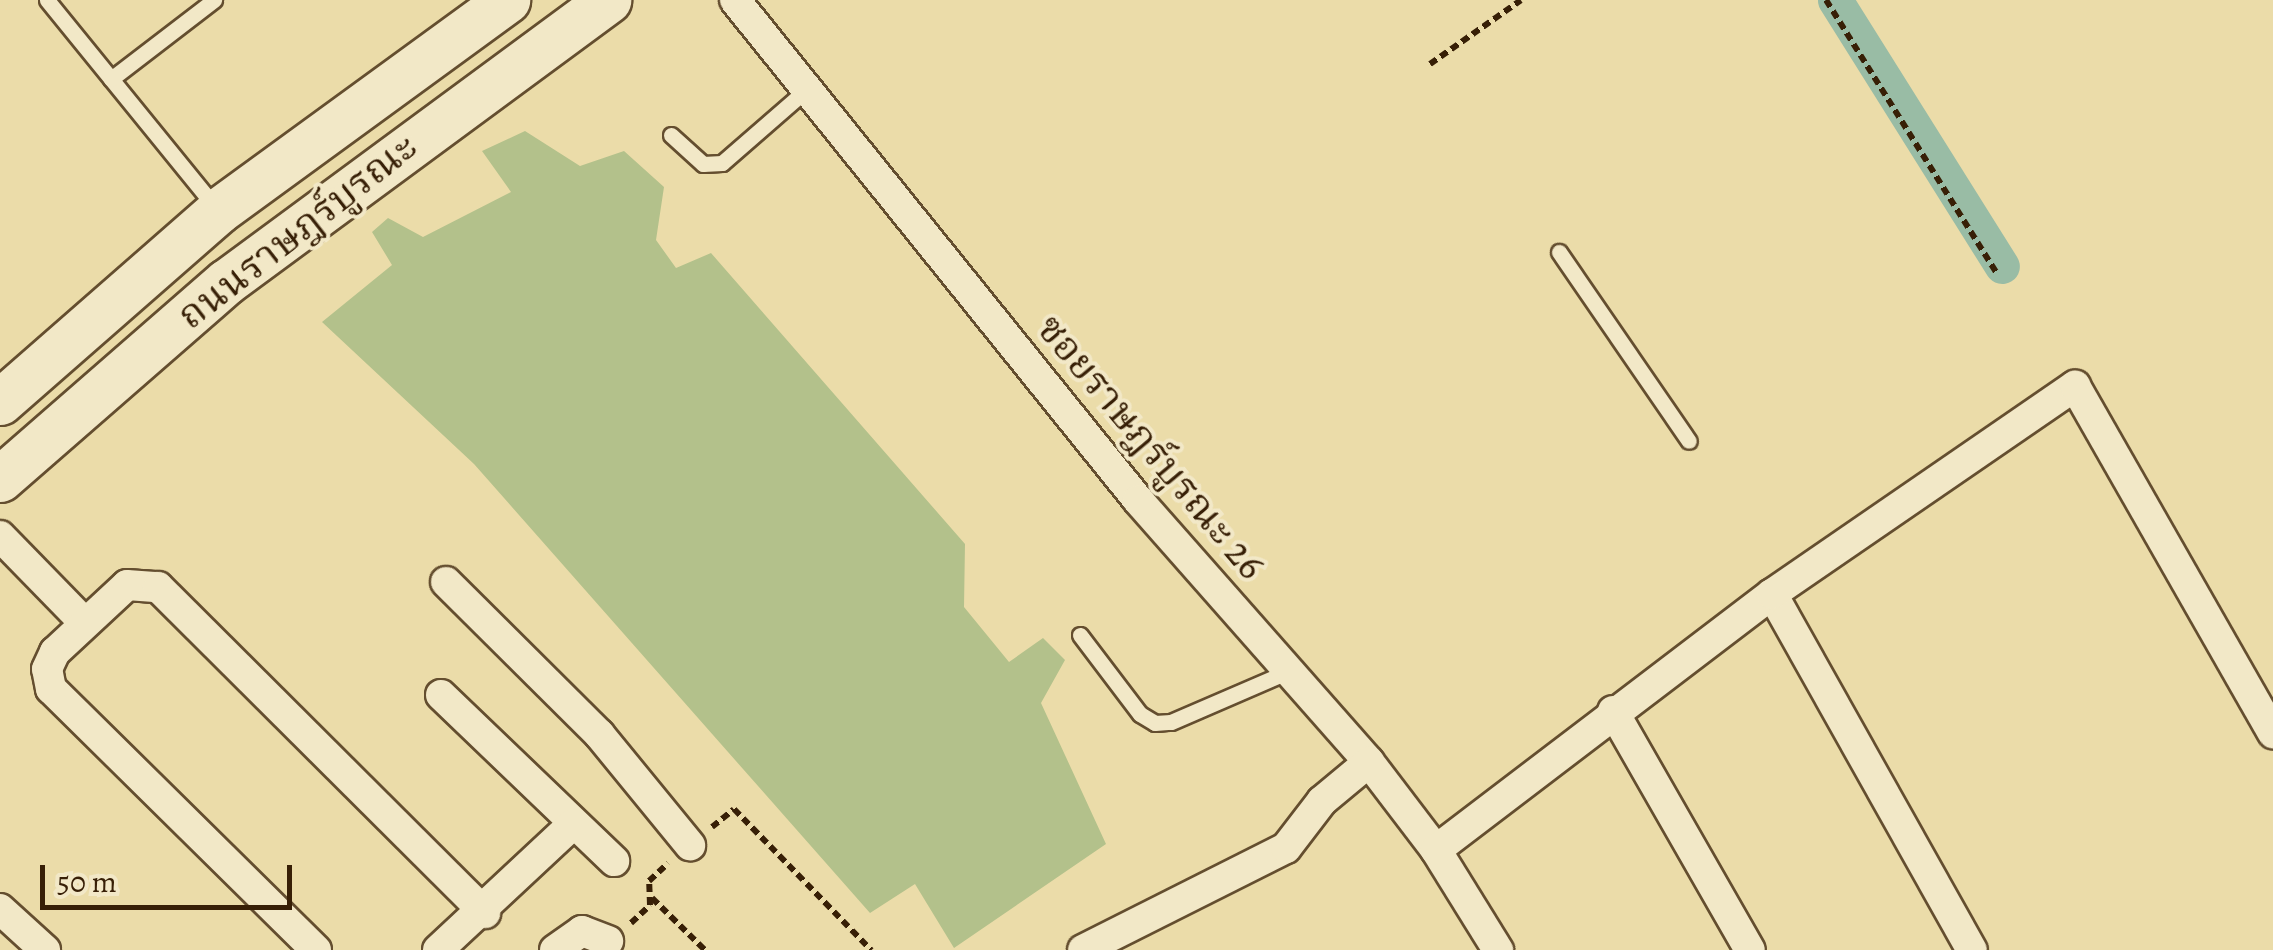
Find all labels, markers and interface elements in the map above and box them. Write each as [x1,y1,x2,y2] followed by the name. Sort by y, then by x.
[168,123,426,339] street label: ถนนราษฎร์บูรณะ
[1026,305,1276,589] street label: ซอยราษฎร์บูรณะ 26
[45,845,298,907] scale bar
[57,862,117,902] text: 50 m

